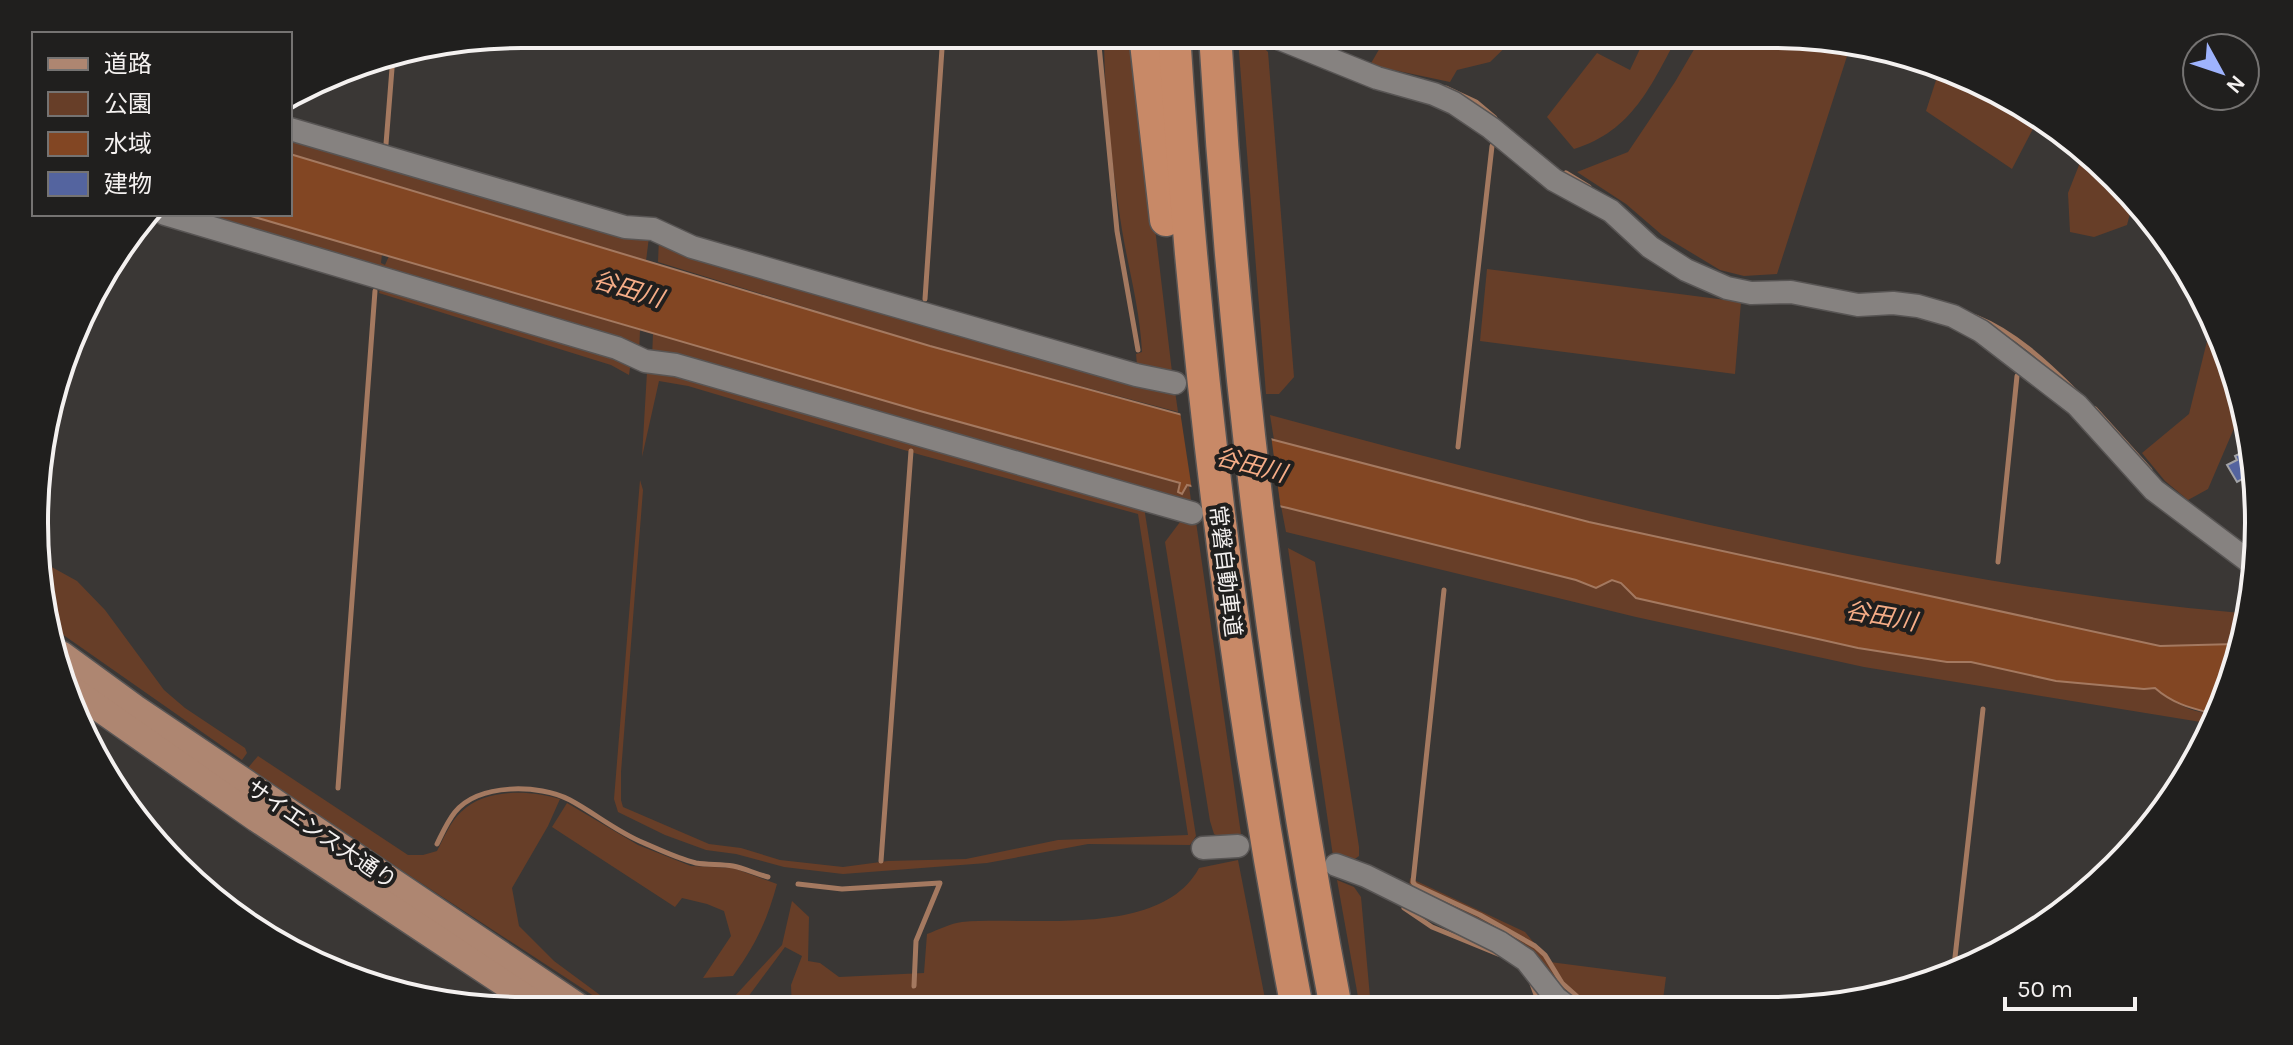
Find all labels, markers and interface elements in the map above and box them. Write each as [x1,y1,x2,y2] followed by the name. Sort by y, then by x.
[32,32,292,216] legend
[2181,32,2261,112] north arrow
[104,50,152,78] text: 道路
[2221,70,2251,99] text: N
[104,90,152,118] text: 公園
[104,130,152,158] text: 水域
[104,170,152,198] text: 建物
[589,265,669,314] water label: 谷田川
[1213,442,1292,489] water label: 谷田川
[1204,504,1246,638] street label: 常磐自動車道
[1843,596,1922,637] water label: 谷田川
[241,775,401,895] street label: サイエンス大通り
[2005,961,2135,1011] scale bar
[2017,975,2073,1003] text: 50 m

